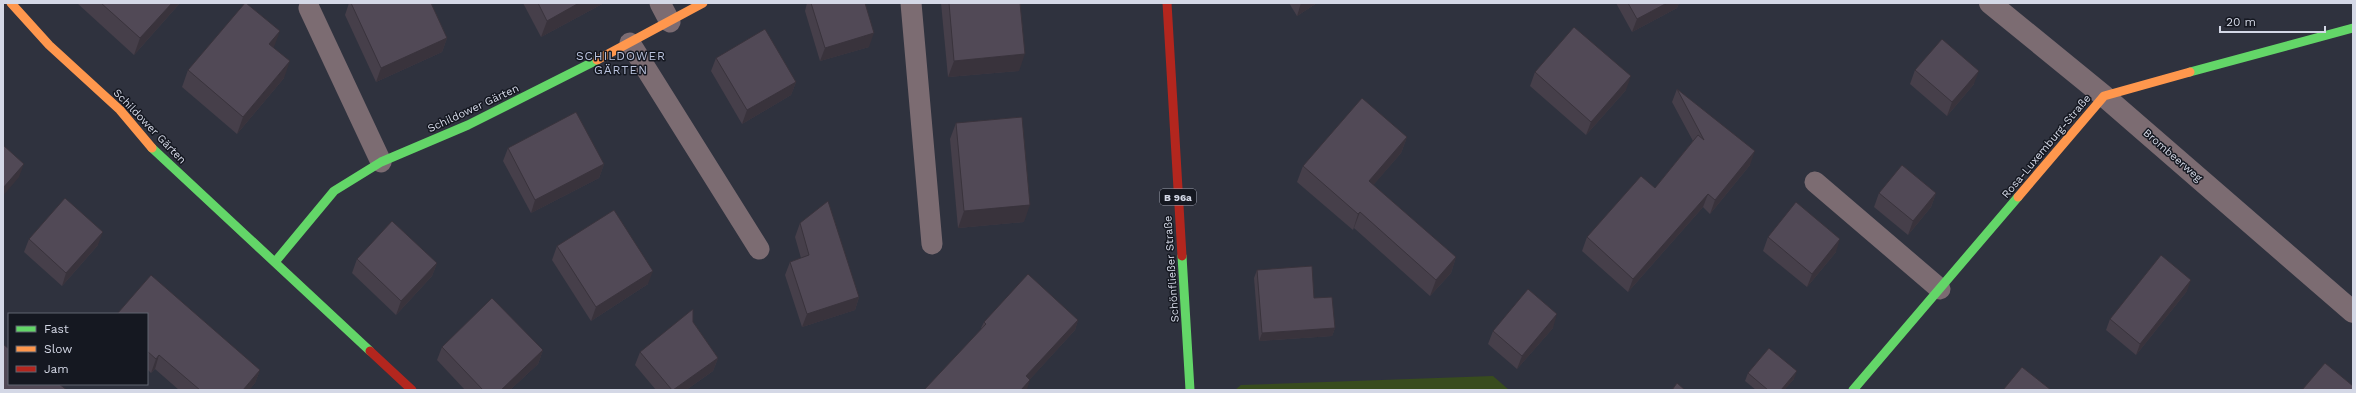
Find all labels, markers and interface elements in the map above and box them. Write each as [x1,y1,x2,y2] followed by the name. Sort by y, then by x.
[2220,8,2325,34] scale bar
[2226,15,2256,29] text: 20 m
[576,49,666,77] district label: SCHILDOWER GÄRTEN
[426,82,521,135] street label: Schildower Gärten
[111,86,189,167] street label: Schildower Gärten
[1999,92,2094,201] street label: Rosa-Luxemburg-Straße
[2141,126,2205,185] street label: Brombeerweg
[1160,189,1196,205] road number: B 96a
[1161,215,1182,323] street label: Schönfließer Straße
[8,313,148,385] legend
[44,322,69,336] text: Fast
[44,342,72,356] text: Slow
[44,362,69,376] text: Jam

